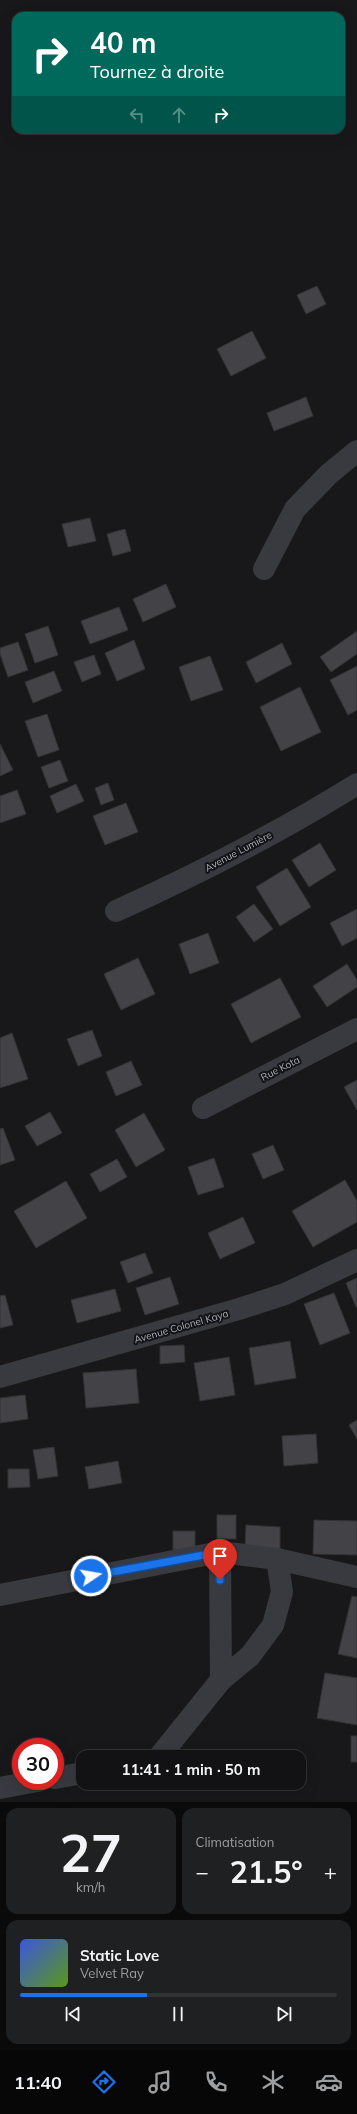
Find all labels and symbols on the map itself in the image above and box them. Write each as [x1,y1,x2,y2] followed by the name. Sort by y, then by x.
[202,828,274,875] street label: Avenue Lumière
[259,1053,302,1084] street label: Rue Kota
[132,1307,230,1346] street label: Avenue Colonel Kaya
[203,1539,237,1580] pin
[70,1555,112,1597] position arrow
[12,1738,64,1790] speed limit sign: 30

